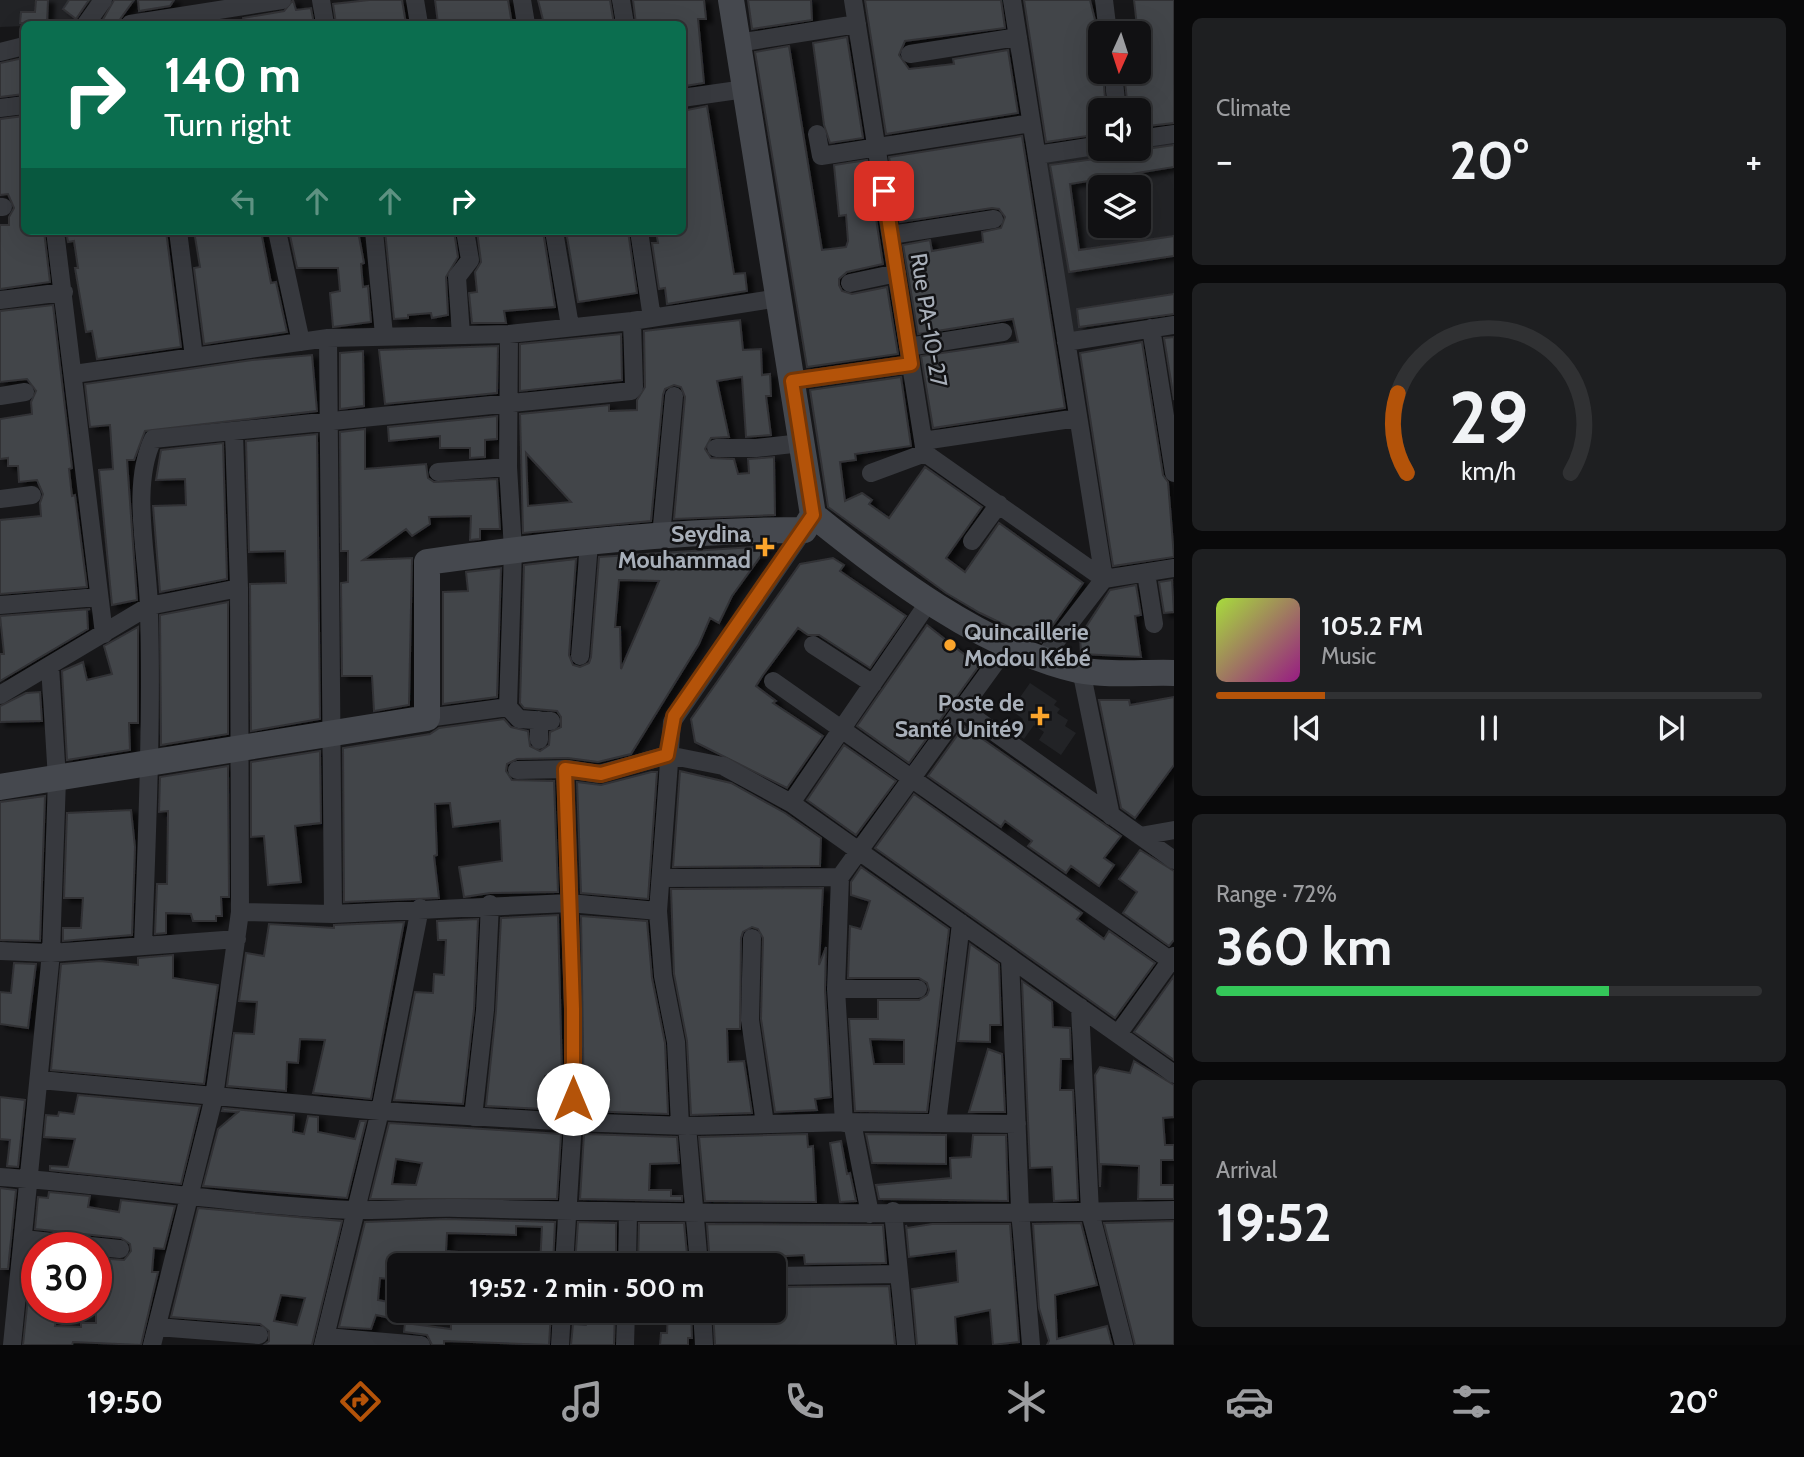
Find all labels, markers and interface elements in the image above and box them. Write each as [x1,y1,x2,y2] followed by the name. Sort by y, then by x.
[1088,21,1152,84] north arrow
[1088,21,1151,238] map controls
[164,45,301,104] text: 140 m
[49,49,140,140] icon: right
[1216,94,1291,122] text: Climate
[1088,98,1151,161] button: sound
[164,105,291,144] text: Turn right
[1449,129,1529,192] text: 20°
[1216,137,1233,184] text: −
[1745,137,1762,184] text: +
[854,161,914,221] pin
[865,172,903,210] icon: arrive
[1088,175,1151,238] button: layers
[225,182,263,220] icon: left
[298,182,336,220] icon: ahead
[371,182,409,220] icon: ahead
[444,182,482,220] icon: right
[905,251,953,389] street label: Rue PA-10-27
[1449,374,1529,462] text: 29
[1462,456,1516,486] text: km/h
[618,520,752,574] place label: Seydina Mouhammad
[757,539,773,555] marker: Seydina Mouhammad
[1321,610,1423,642] text: 105.2 FM
[964,618,1091,672] place label: Quincaillerie Modou Kébé
[942,637,958,653] marker: Quincaillerie Modou Kébé
[1321,642,1376,670] text: Music
[895,689,1024,743] place label: Poste de Santé Unité9
[1030,706,1050,726] marker: Poste de Santé Unité9
[1288,709,1326,747] icon: previous
[1470,709,1508,747] icon: pause
[1652,709,1690,747] icon: next
[1216,880,1337,908] text: Range · 72%
[1216,915,1392,978] text: 360 km
[536,1062,610,1136] position arrow
[1216,1156,1277,1184] text: Arrival
[1216,1191,1331,1254] text: 19:52
[21,1232,112,1323] speed limit sign: 30
[469,1272,704,1304] text: 19:52 · 2 min · 500 m
[336,1377,385,1426] icon: directions
[558,1377,607,1426] icon: music
[780,1377,829,1426] icon: phone
[1002,1377,1051,1426] icon: climate
[1225,1377,1274,1426] icon: car
[1447,1377,1496,1426] icon: filters
[87,1382,163,1421] text: 19:50
[1669,1382,1717,1421] text: 20°

